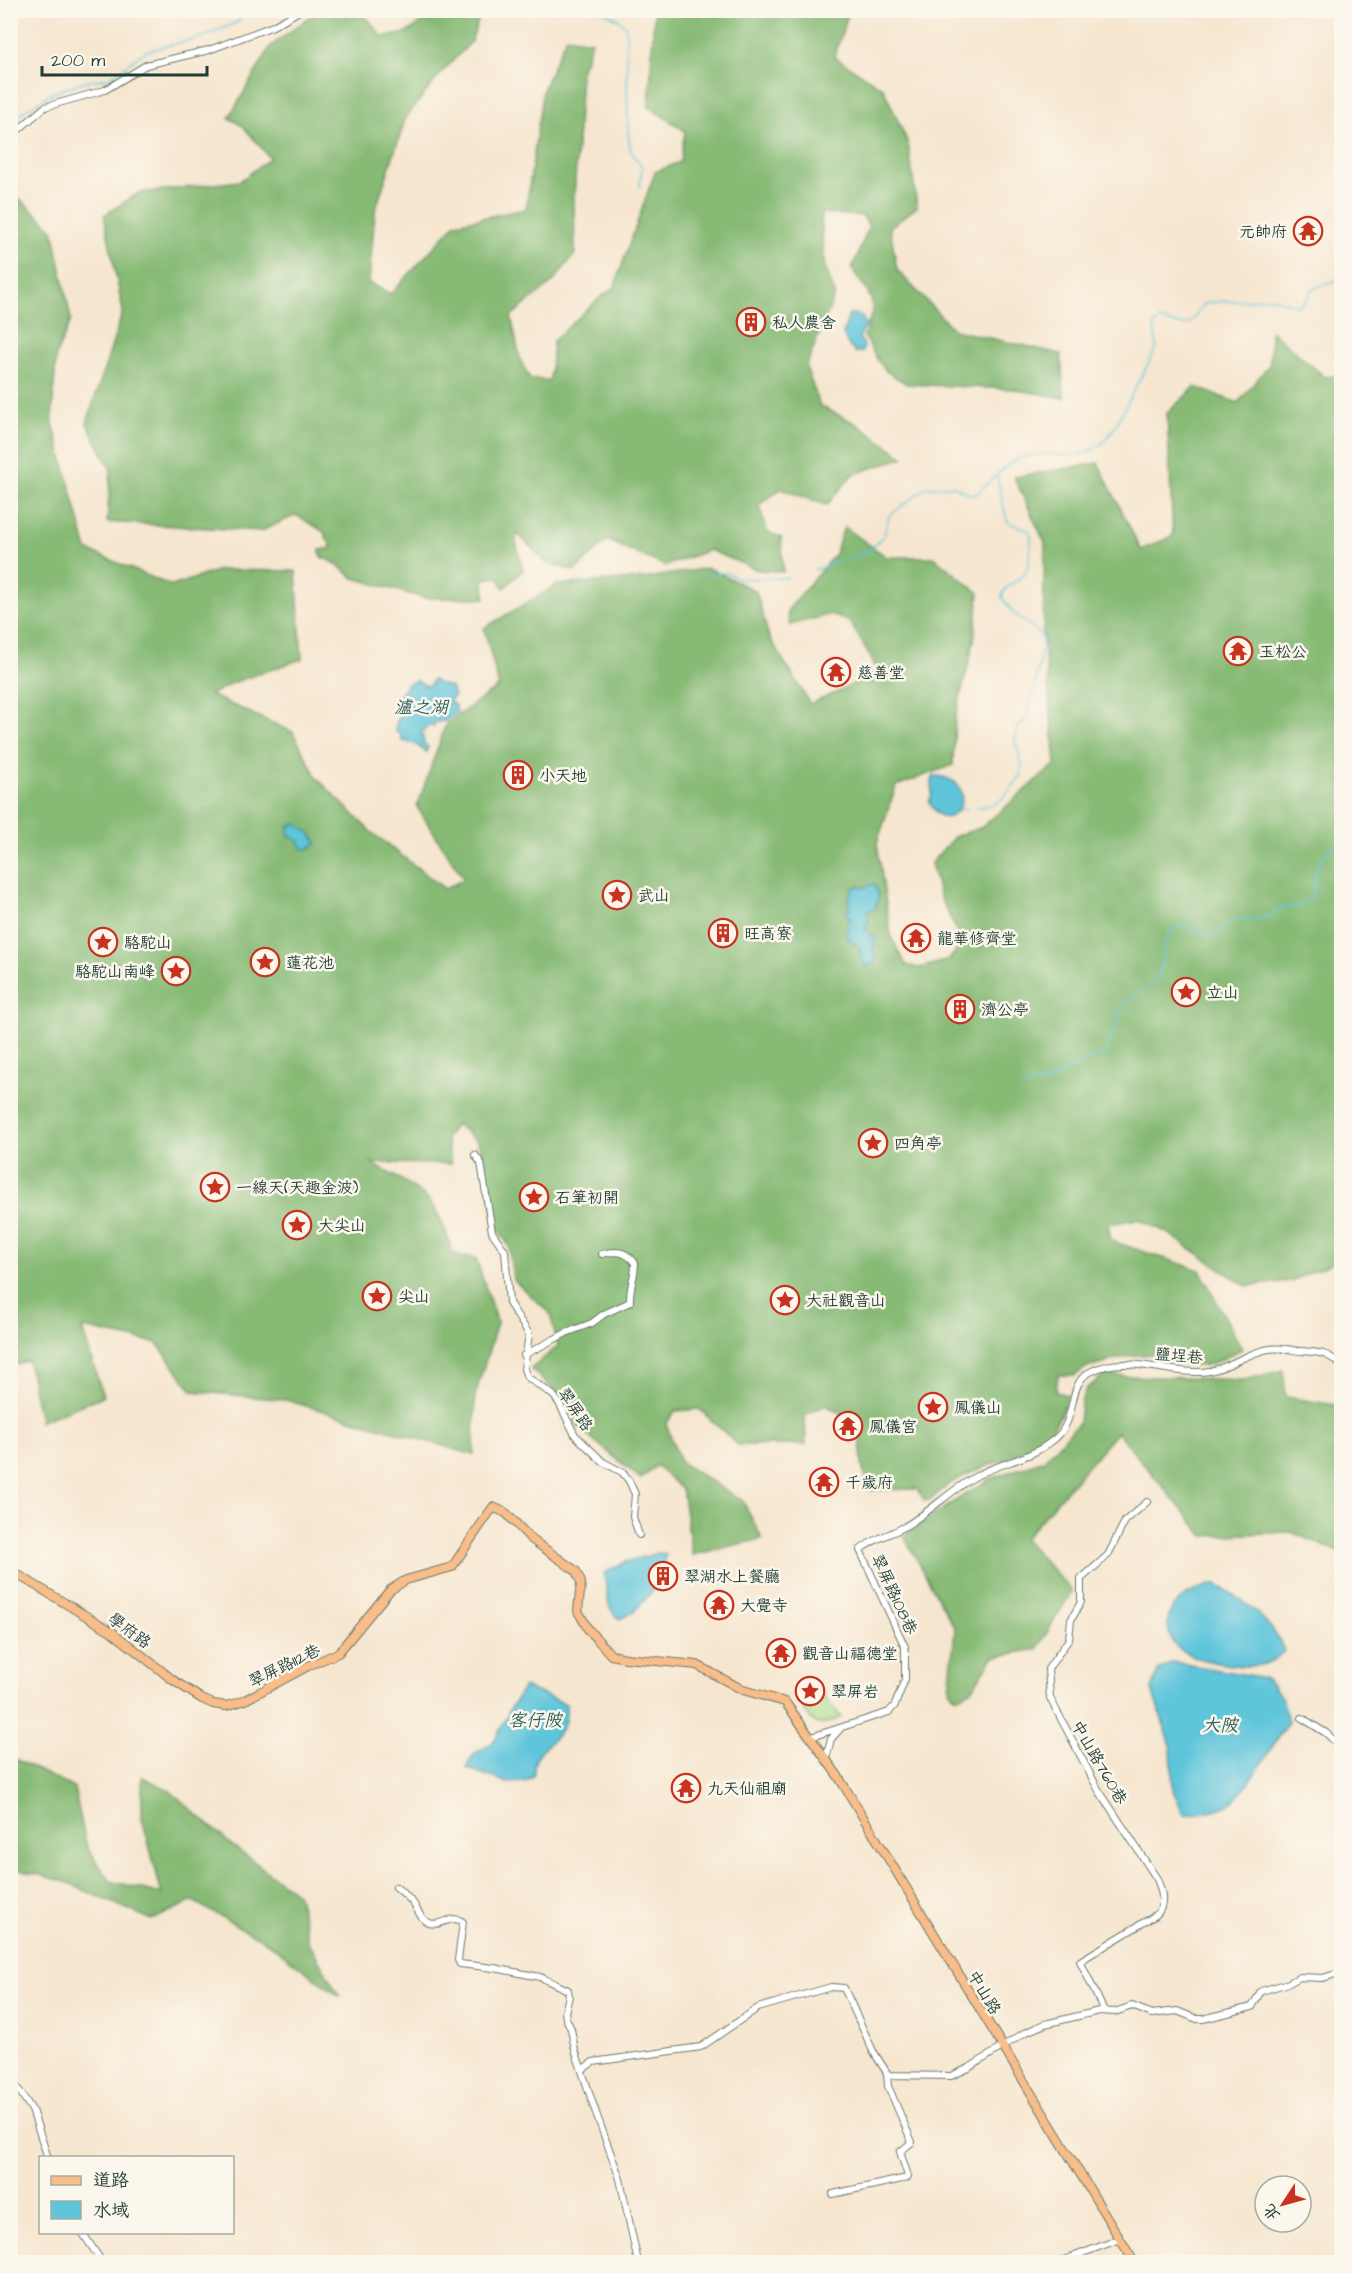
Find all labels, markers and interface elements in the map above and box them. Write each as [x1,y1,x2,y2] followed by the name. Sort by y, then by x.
[42,39,207,77] scale bar
[51,48,105,73] text: 200 m
[1292,215,1324,247] temple icon: 元帥府
[1239,221,1287,243] place label: 元帥府
[735,306,767,338] building icon: 私人農舍
[772,312,836,334] place label: 私人農舍
[1222,635,1254,667] temple icon: 玉松公
[1259,641,1307,663] place label: 玉松公
[820,656,852,688] temple icon: 慈善堂
[857,662,905,684] place label: 慈善堂
[394,695,450,720] water label: 瀘之湖
[502,759,534,791] building icon: 小天地
[539,765,587,787] place label: 小天地
[601,879,633,911] place icon: 武山
[638,885,670,907] place label: 武山
[707,917,739,949] building icon: 旺高寮
[900,922,932,954] temple icon: 龍華修齊堂
[744,923,792,945] place label: 旺高寮
[87,926,119,958] place icon: 駱駝山
[937,928,1017,950] place label: 龍華修齊堂
[124,932,172,954] place label: 駱駝山
[249,946,281,978] place icon: 蓮花池
[286,952,334,974] place label: 蓮花池
[160,955,192,987] place icon: 駱駝山南峰
[75,961,155,983] place label: 駱駝山南峰
[1170,976,1202,1008] place icon: 立山
[1207,982,1239,1004] place label: 立山
[944,993,976,1025] building icon: 濟公亭
[981,999,1029,1021] place label: 濟公亭
[857,1127,889,1159] place icon: 四角亭
[894,1133,942,1155] place label: 四角亭
[199,1171,231,1203] place icon: 一線天(天趣金波)
[236,1177,359,1199] place label: 一線天(天趣金波)
[518,1181,550,1213] place icon: 石筆初開
[555,1187,619,1209] place label: 石筆初開
[281,1209,313,1241] place icon: 大尖山
[318,1215,366,1237] place label: 大尖山
[361,1280,393,1312] place icon: 尖山
[769,1284,801,1316] place icon: 大社觀音山
[398,1286,430,1308] place label: 尖山
[806,1290,886,1312] place label: 大社觀音山
[1154,1343,1204,1369] street label: 鹽埕巷
[553,1384,598,1436] street label: 翠屏路
[917,1391,949,1423] place icon: 鳳儀山
[954,1397,1002,1419] place label: 鳳儀山
[832,1410,864,1442] temple icon: 鳳儀宮
[869,1416,917,1438] place label: 鳳儀宮
[808,1466,840,1498] temple icon: 千歲府
[845,1472,893,1494] place label: 千歲府
[866,1551,922,1638] street label: 翠屏路108巷
[647,1560,679,1592] building icon: 翠湖水上餐廳
[684,1566,780,1588] place label: 翠湖水上餐廳
[703,1589,735,1621] temple icon: 大覺寺
[740,1595,788,1617] place label: 大覺寺
[104,1608,155,1654] street label: 學府路
[765,1637,797,1669] temple icon: 觀音山福德堂
[245,1639,324,1693] street label: 翠屏路112巷
[802,1643,898,1665] place label: 觀音山福德堂
[794,1675,826,1707] place icon: 翠屏岩
[831,1681,879,1703] place label: 翠屏岩
[508,1708,564,1733] water label: 客仔陂
[1202,1713,1240,1738] water label: 大陂
[1066,1716,1132,1809] street label: 中山路760巷
[670,1772,702,1804] temple icon: 九天仙祖廟
[707,1778,787,1800] place label: 九天仙祖廟
[962,1966,1006,2019] street label: 中山路
[39,2156,234,2234] legend
[93,2168,129,2193] text: 道路
[1253,2174,1313,2234] north arrow
[93,2198,129,2223] text: 水域
[1258,2199,1285,2225] text: 北

